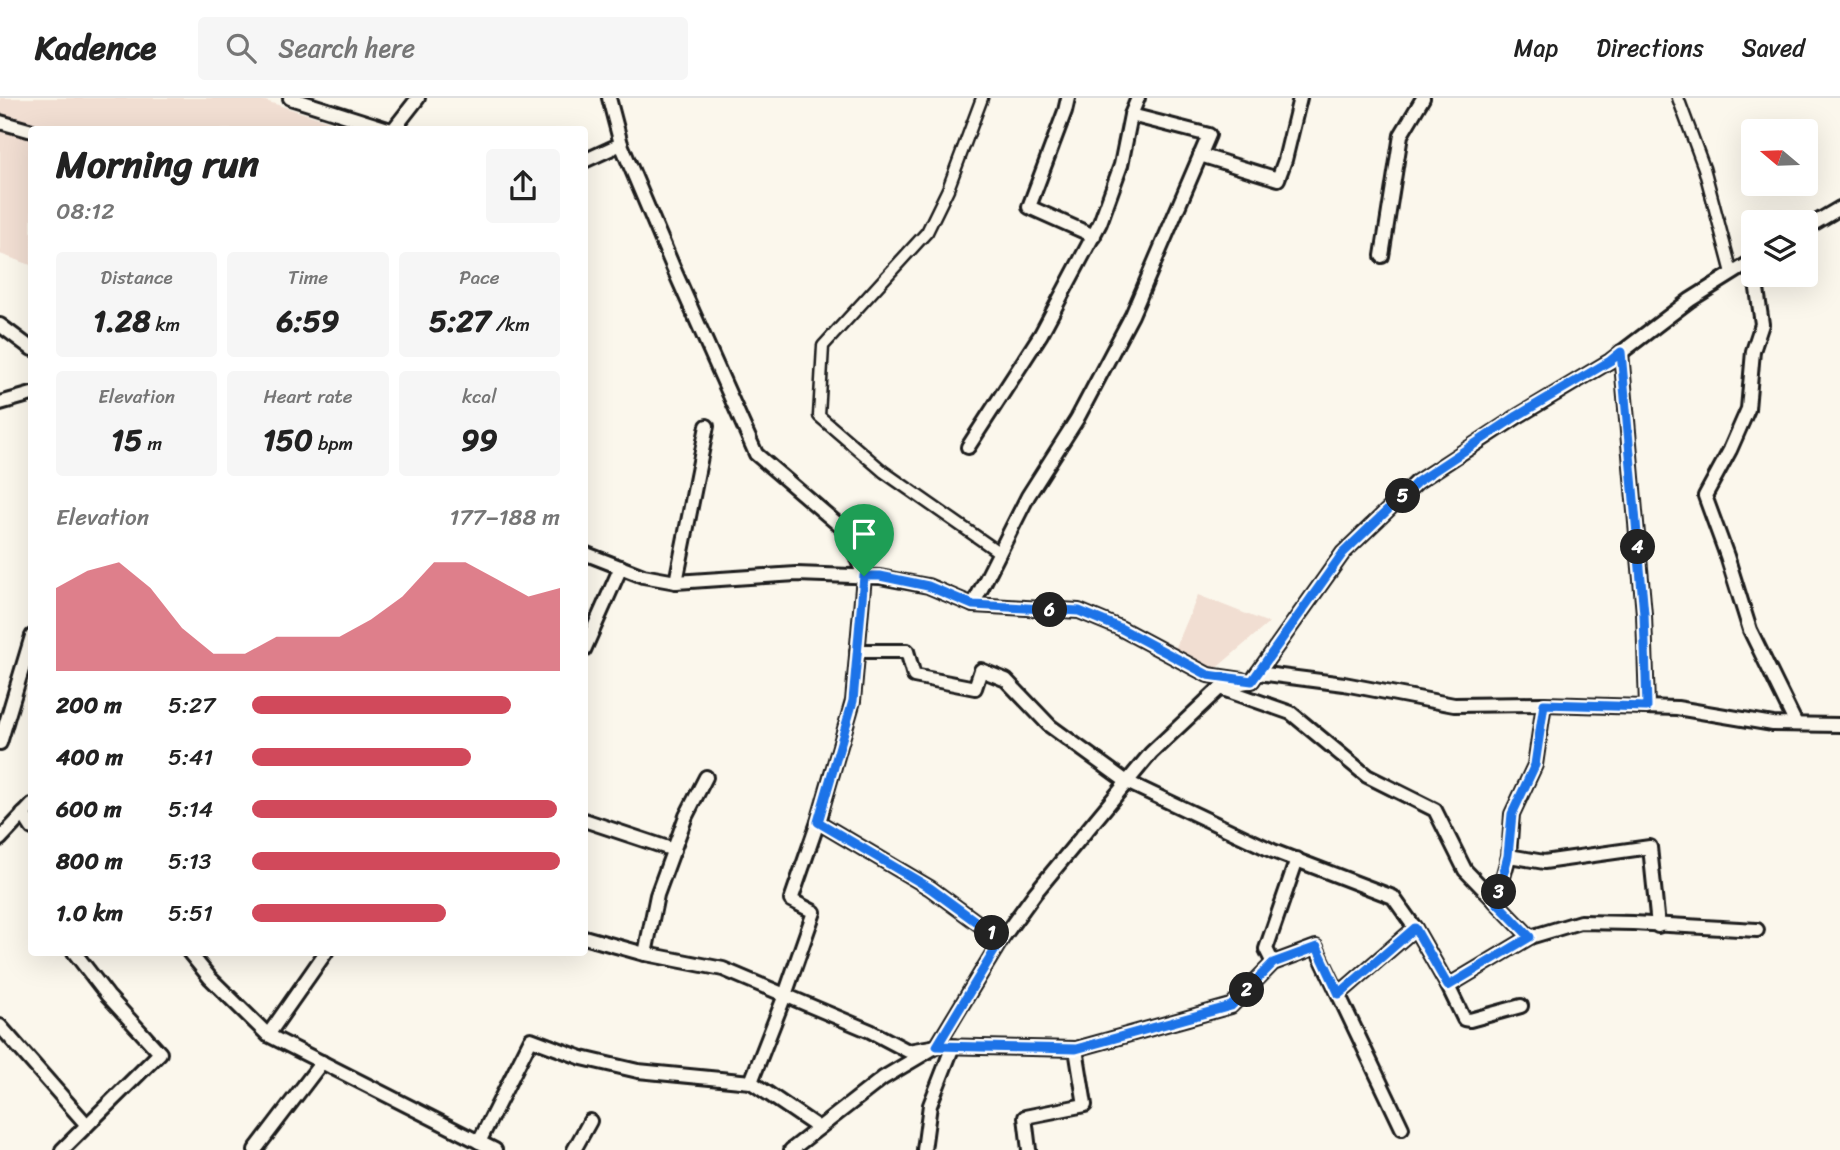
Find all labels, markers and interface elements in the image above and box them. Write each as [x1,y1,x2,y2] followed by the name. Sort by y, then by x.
[198,17,688,80] search box
[35,19,156,77] text: Kadence
[278,25,415,71] text: Search here
[1514,27,1558,69] text: Map
[1596,27,1704,69] text: Directions
[1742,27,1805,69] text: Saved
[222,29,260,67] icon: search
[1741,119,1818,196] north arrow
[1741,119,1818,287] map controls
[56,131,259,198] text: Morning run
[486,149,560,223] button: share
[56,191,115,232] text: 08:12
[1741,210,1818,287] button: layers
[101,261,173,294] text: Distance
[288,261,328,294] text: Time
[459,261,499,294] text: Pace
[93,294,151,348] text: 1.28
[277,294,339,348] text: 6:59
[429,294,491,348] text: 5:27
[151,308,180,341] text: km
[491,308,530,341] text: /km
[98,380,175,413] text: Elevation
[263,380,353,413] text: Heart rate
[462,380,497,413] text: kcal
[111,413,142,467] text: 15
[263,413,313,467] text: 150
[461,413,498,467] text: 99
[142,427,162,460] text: m
[313,427,353,460] text: bpm
[1386,478,1420,514] pin: 5
[1397,479,1408,512] text: 5
[56,497,149,538] text: Elevation
[450,497,560,538] text: 177–188 m
[834,504,894,576] pin
[845,515,883,553] icon: arrive
[1620,530,1656,564] pin: 4
[1632,530,1643,563] text: 4
[1032,592,1068,628] pin: 6
[1044,593,1055,626] text: 6
[56,685,122,726] text: 200 m
[168,685,215,726] text: 5:27
[56,737,123,778] text: 400 m
[168,737,213,778] text: 5:41
[56,789,122,830] text: 600 m
[168,789,213,830] text: 5:14
[56,841,123,882] text: 800 m
[168,841,212,882] text: 5:13
[1482,874,1516,910] pin: 3
[1493,875,1504,908] text: 3
[56,893,123,934] text: 1.0 km
[168,893,213,934] text: 5:51
[974,916,1010,950] pin: 1
[987,916,996,949] text: 1
[1230,972,1264,1008] pin: 2
[1241,973,1252,1006] text: 2

